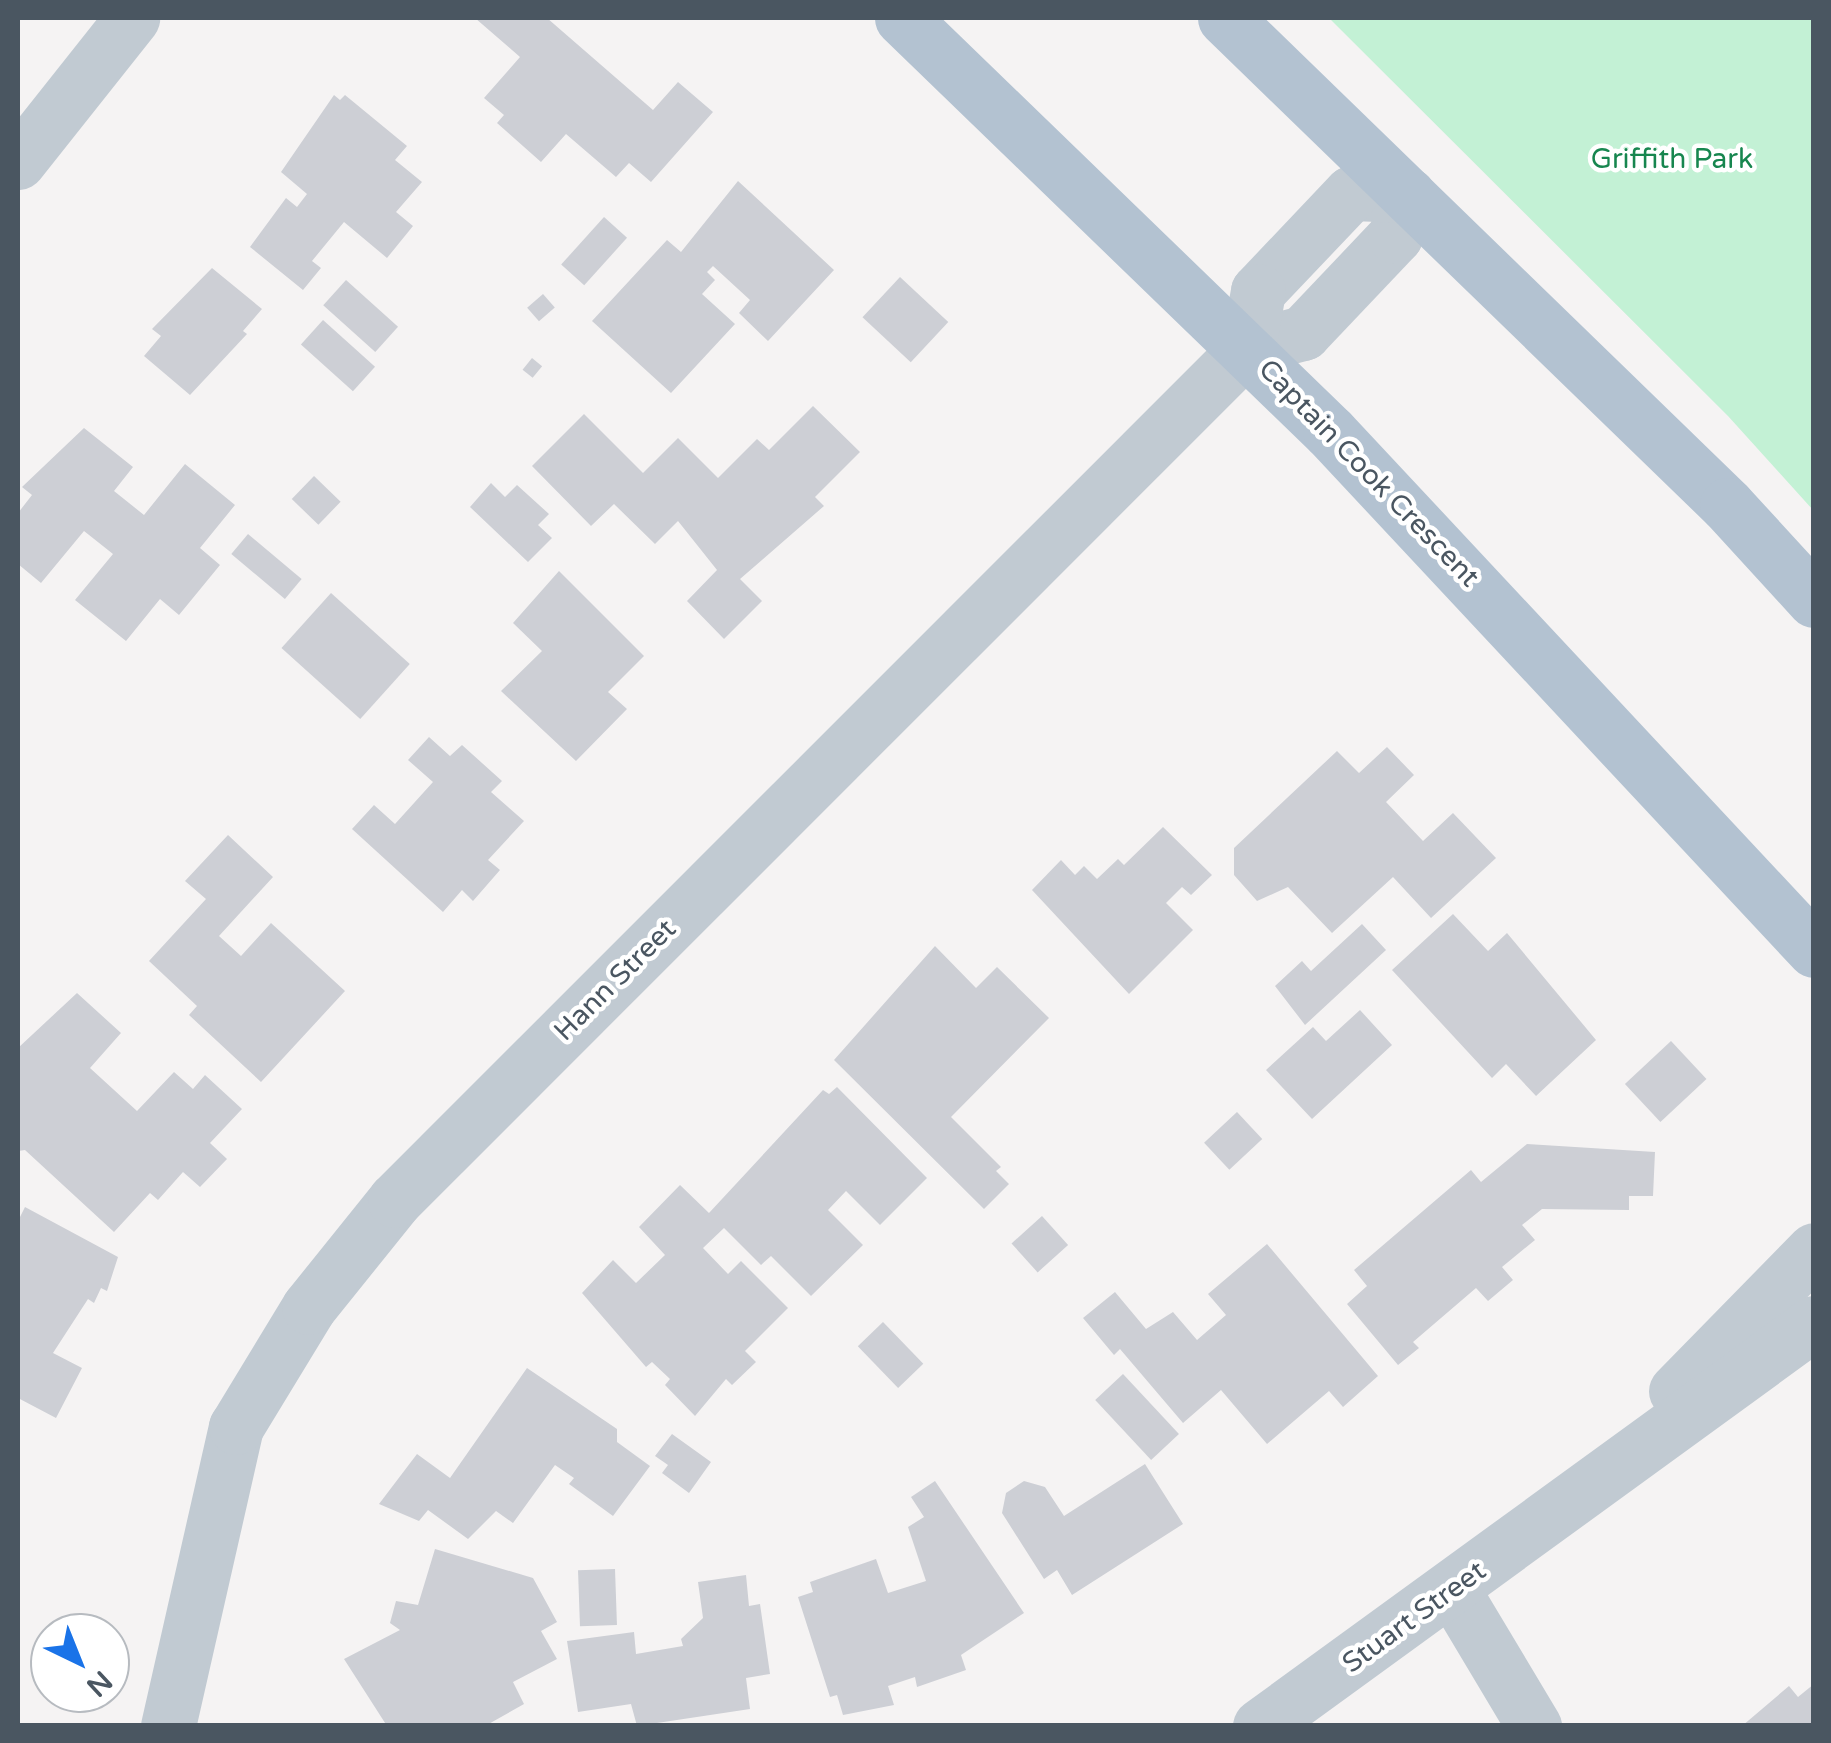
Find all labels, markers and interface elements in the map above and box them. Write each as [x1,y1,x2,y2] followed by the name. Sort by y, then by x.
[1591,142,1753,176] park label: Griffith Park
[1252,352,1486,594] street label: Captain Cook Crescent
[547,912,683,1048] street label: Hann Street
[1336,1554,1492,1680] street label: Stuart Street
[30,1613,130,1713] north arrow
[79,1663,119,1704] text: N

